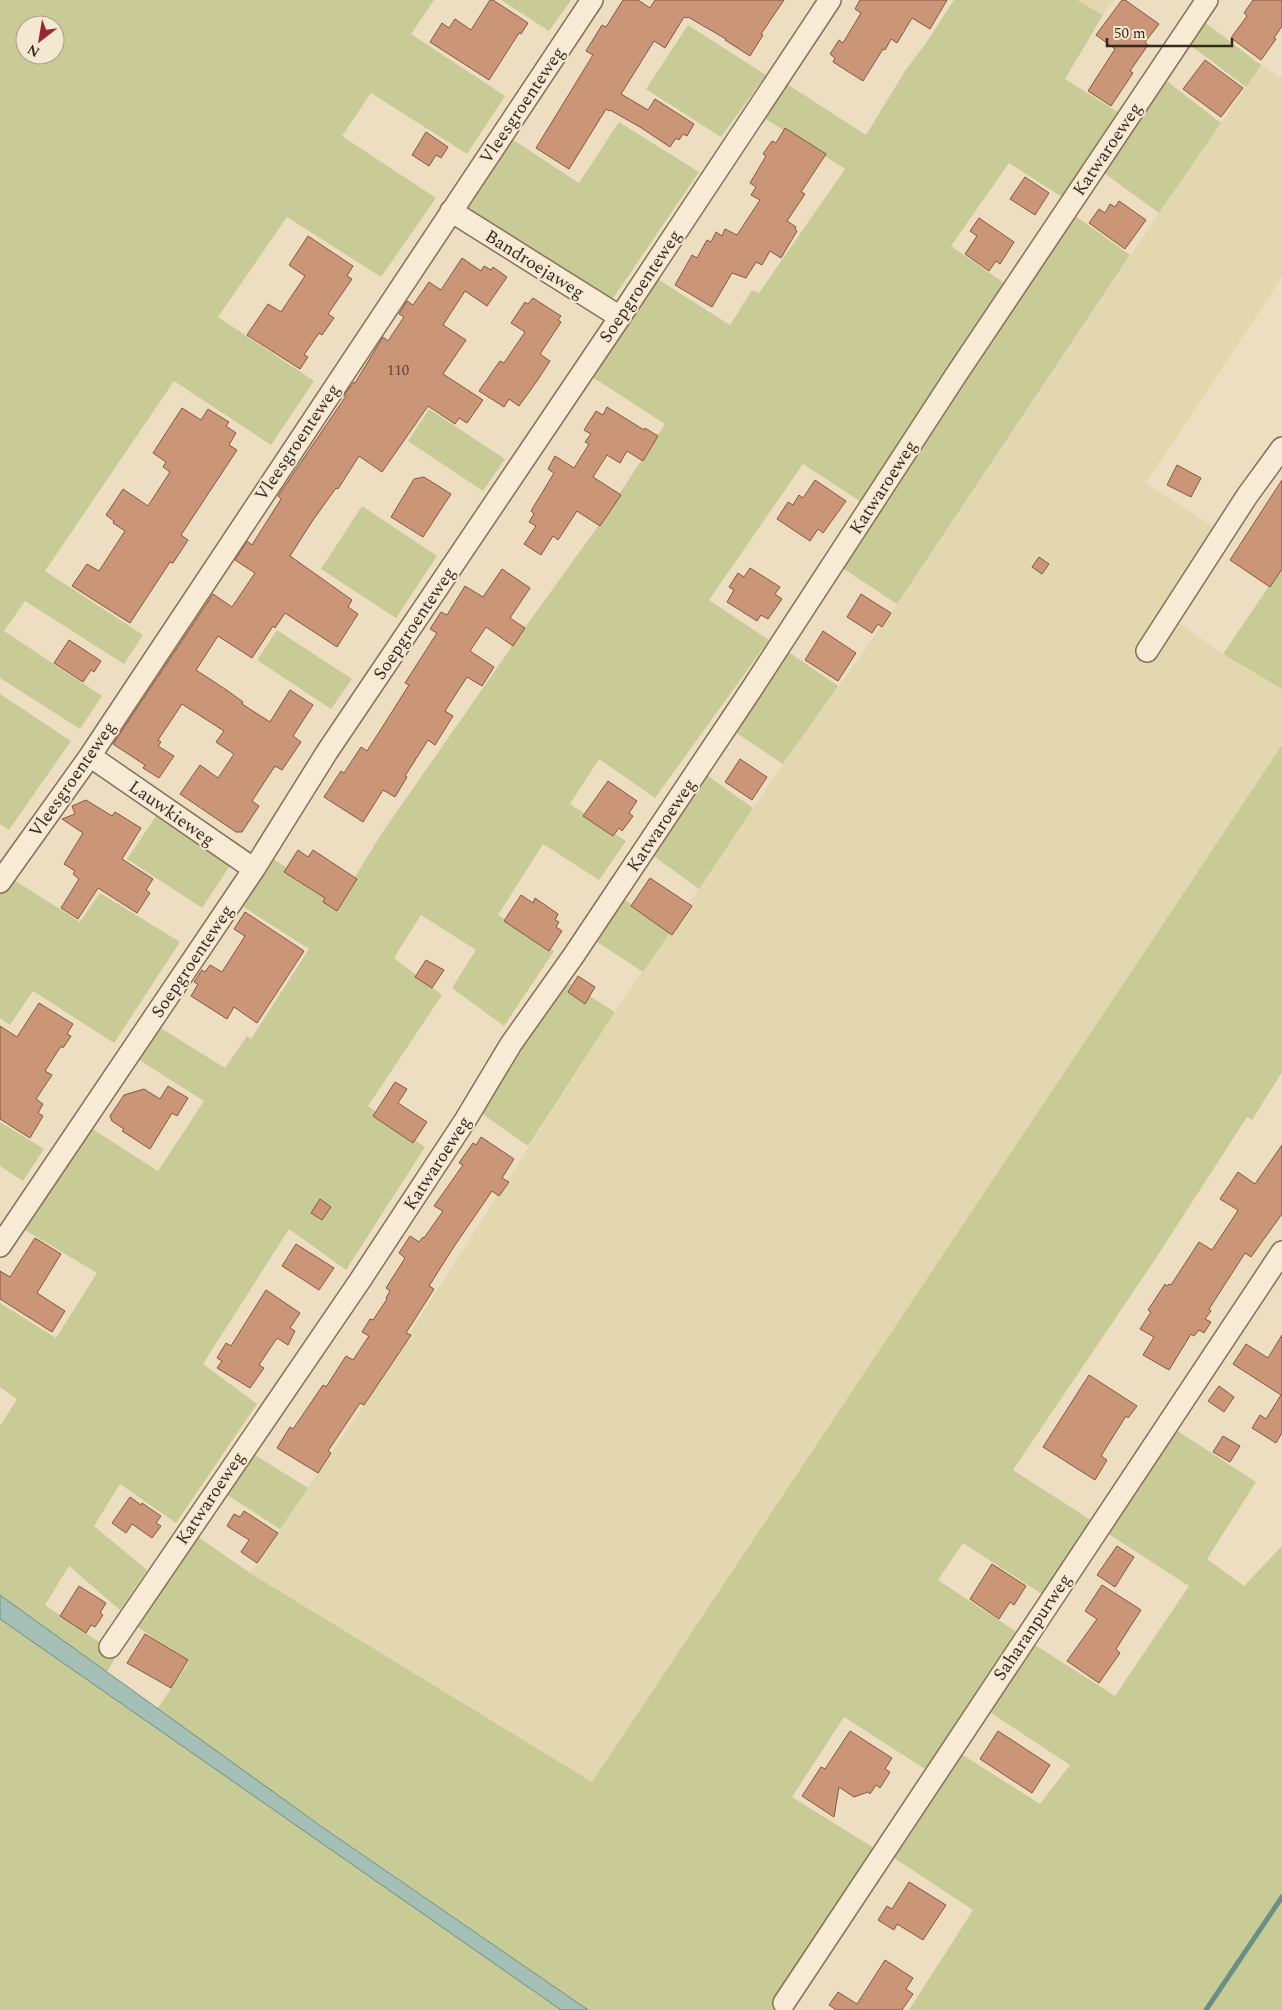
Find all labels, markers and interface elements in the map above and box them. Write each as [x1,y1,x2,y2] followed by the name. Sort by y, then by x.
[15,15,65,65] north arrow
[1107,15,1232,47] scale bar
[1114,22,1146,45] text: 50 m
[23,39,44,63] text: N
[473,41,572,169] street label: Vleesgroenteweg
[1066,97,1149,202] street label: Katwaroeweg
[479,223,590,306] street label: Bandroejaweg
[592,224,688,348] street label: Soepgroenteweg
[387,359,409,382] house number: 110
[248,378,347,506] street label: Vleesgroenteweg
[843,435,924,540] street label: Katwaroeweg
[366,561,462,685] street label: Soepgroenteweg
[22,716,123,843] street label: Vleesgroenteweg
[620,773,703,878] street label: Katwaroeweg
[123,774,220,853] street label: Lauwkieweg
[144,899,240,1023] street label: Soepgroenteweg
[397,1111,478,1216] street label: Katwaroeweg
[169,1446,252,1551] street label: Katwaroeweg
[987,1568,1078,1686] street label: Saharanpurweg

